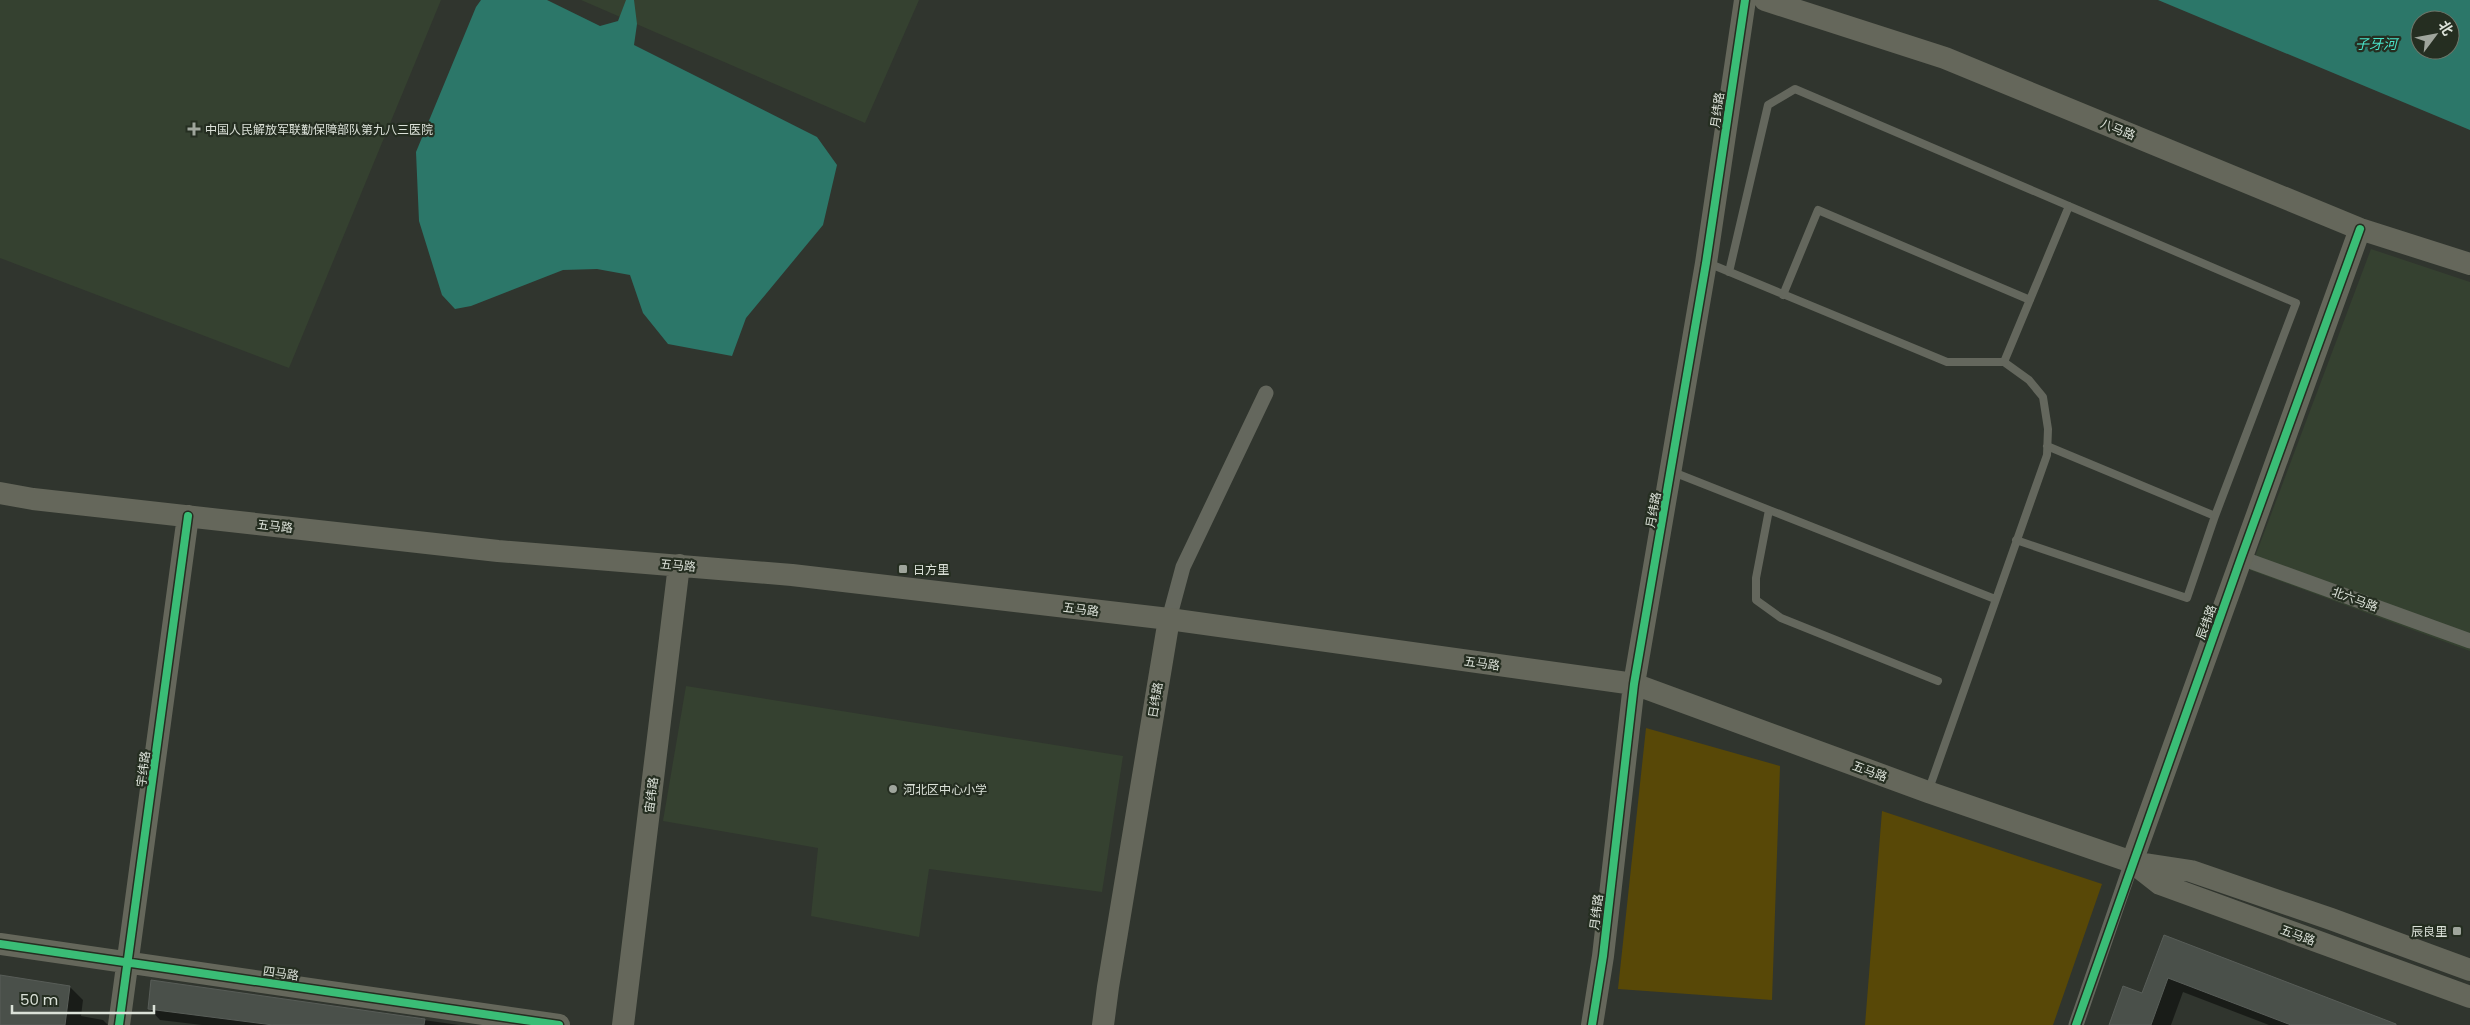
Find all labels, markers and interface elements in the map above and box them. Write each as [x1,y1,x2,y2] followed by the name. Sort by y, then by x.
[2410,10,2460,60] north arrow
[2434,17,2458,39] text: 北
[2355,34,2400,54] water label: 子牙河
[1706,91,1728,129] street label: 月纬路
[2098,114,2138,144] street label: 八马路
[205,121,433,138] place label: 中国人民解放军联勤保障部队第九八三医院
[187,122,201,136] marker: 中国人民解放军联勤保障部队第九八三医院
[1642,491,1664,529] street label: 月纬路
[256,516,294,536] street label: 五马路
[659,555,697,575] street label: 五马路
[913,561,949,578] place label: 日方里
[897,563,909,575] marker: 日方里
[2330,583,2380,615] street label: 北六马路
[1062,598,1100,620] street label: 五马路
[2192,602,2220,642] street label: 辰纬路
[1463,652,1501,674] street label: 五马路
[1144,681,1166,719] street label: 日纬路
[132,750,154,788] street label: 宇纬路
[1850,757,1890,785] street label: 五马路
[640,776,662,814] street label: 宙纬路
[903,781,987,798] place label: 河北区中心小学
[887,783,899,795] marker: 河北区中心小学
[1585,893,1607,931] street label: 月纬路
[2278,921,2318,949] street label: 五马路
[2411,923,2447,940] place label: 辰良里
[2451,925,2463,937] marker: 辰良里
[262,962,300,984] street label: 四马路
[12,982,155,1014] scale bar
[20,989,58,1010] text: 50 m

